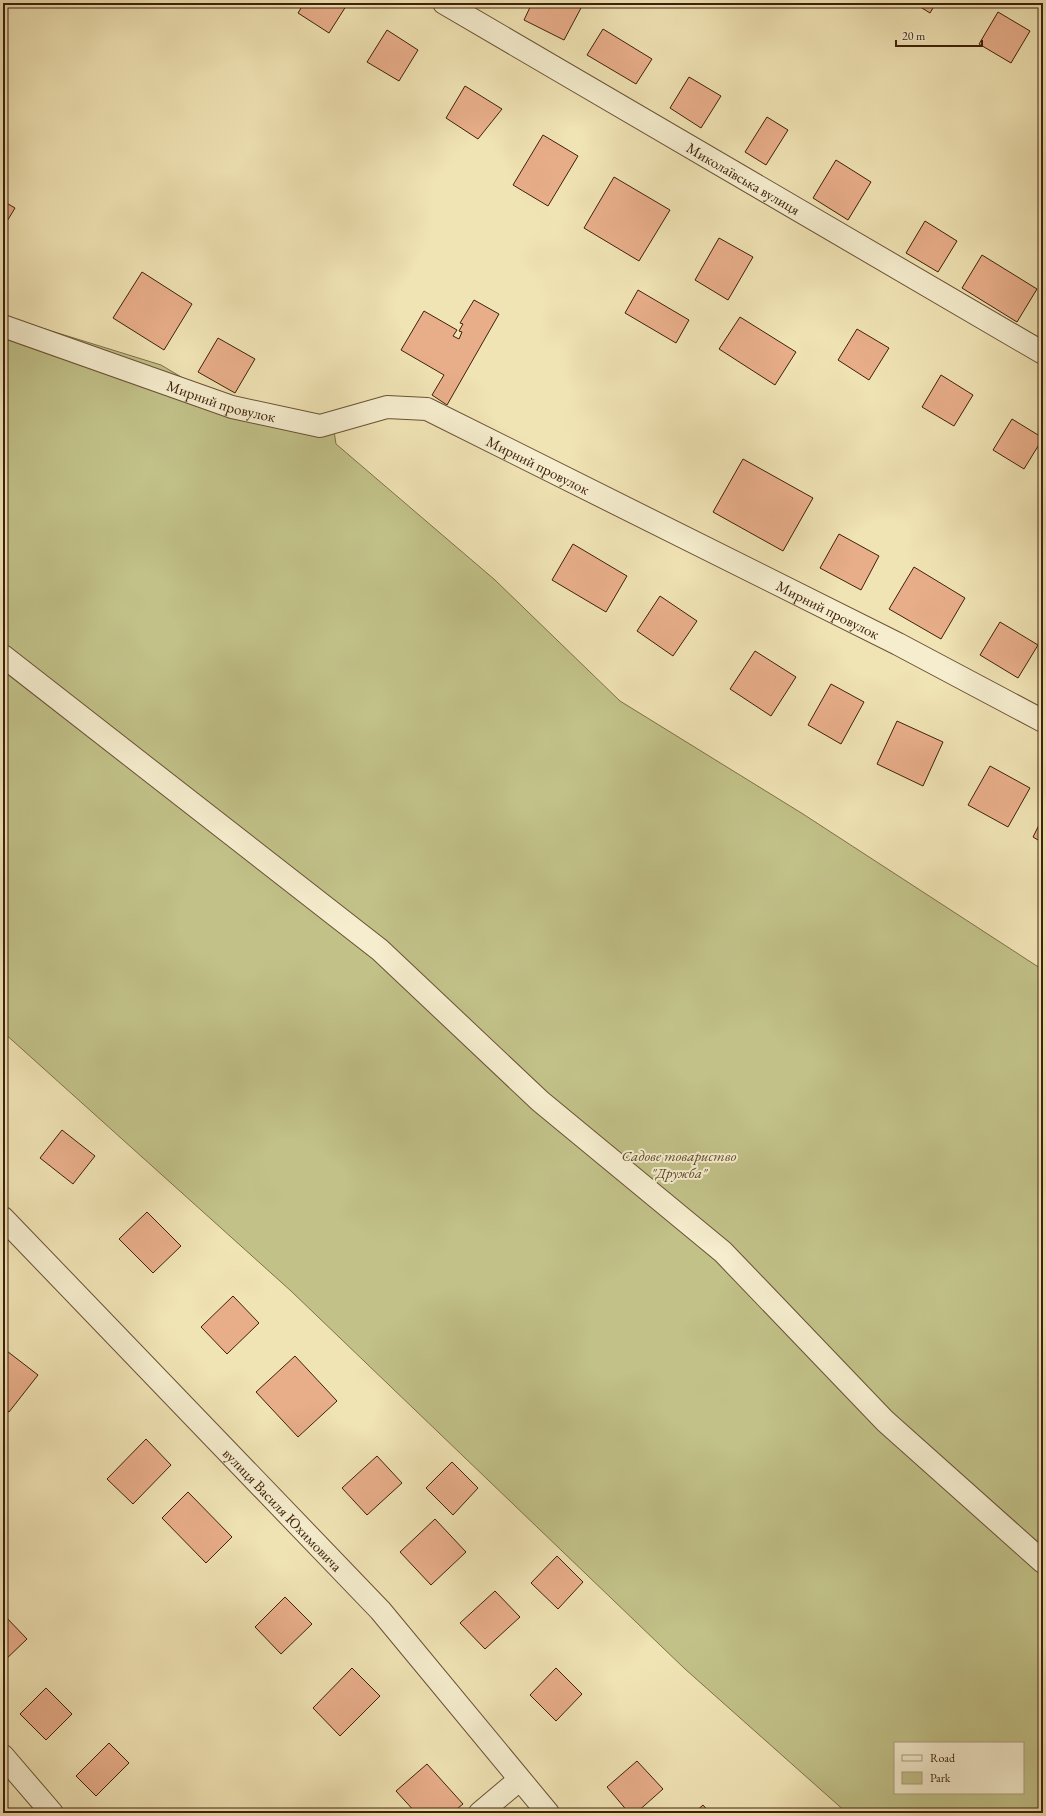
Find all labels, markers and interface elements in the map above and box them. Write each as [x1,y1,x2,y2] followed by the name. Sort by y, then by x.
[896,22,982,48] scale bar
[902,28,926,44] text: 20 m
[683,137,804,219] street label: Миколаївська вулиця
[164,375,278,426] street label: Мирний провулок
[484,431,593,498] street label: Мирний провулок
[773,575,883,643] street label: Мирний провулок
[622,1146,737,1182] park label: Садове товариство "Дружба"
[219,1443,347,1575] street label: вулиця Василя Юхимовича
[894,1742,1024,1794] legend
[930,1750,956,1766] text: Road
[930,1770,951,1786] text: Park

